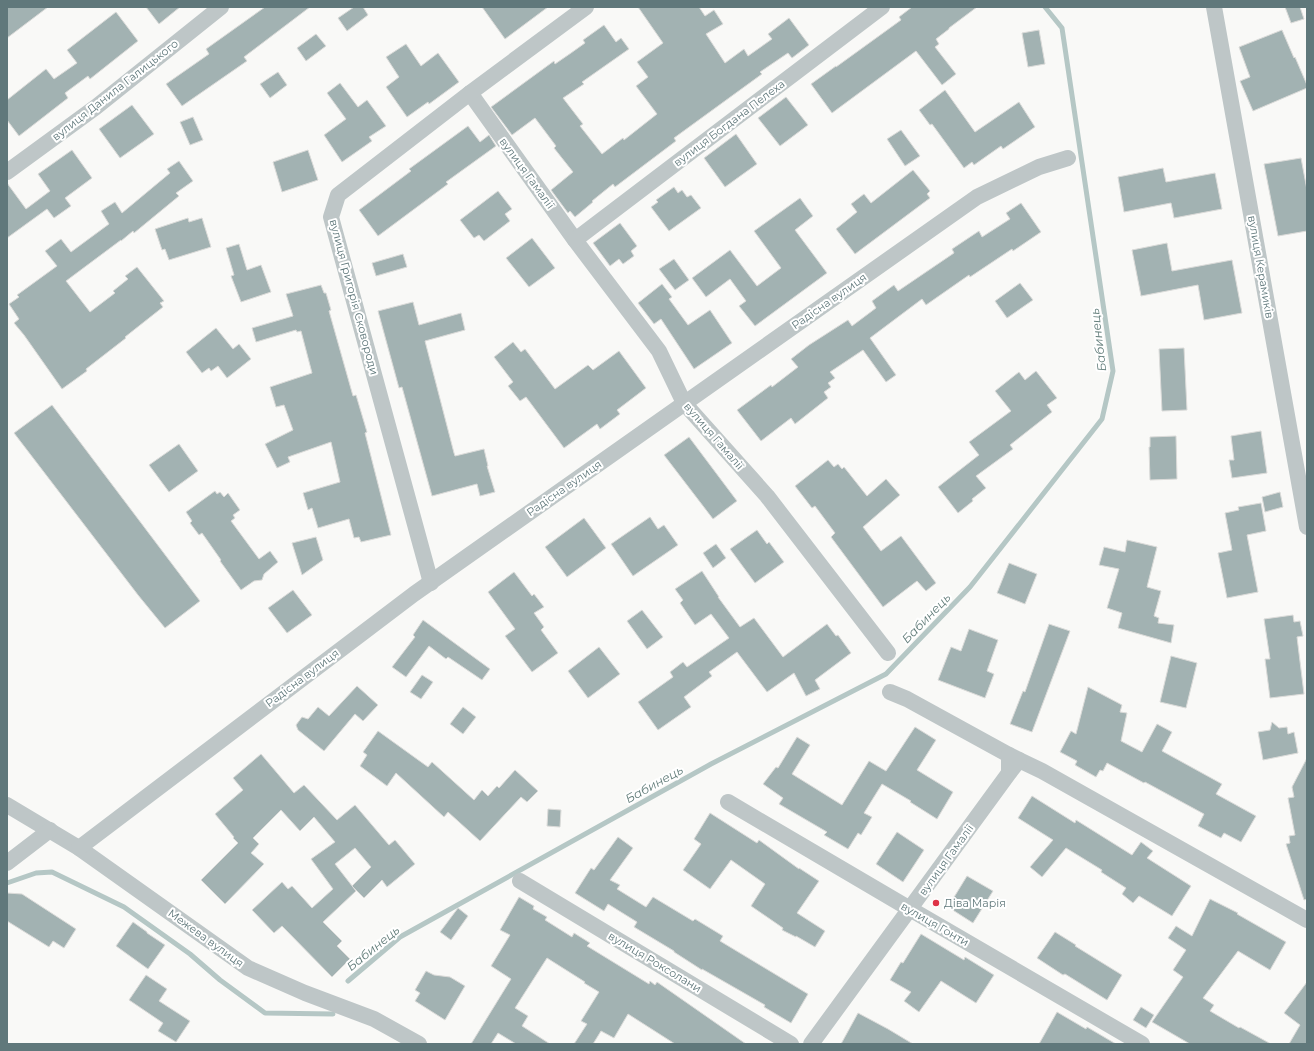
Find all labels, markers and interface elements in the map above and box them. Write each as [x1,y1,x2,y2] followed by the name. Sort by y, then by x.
[49,36,181,144] street label: вулиця Данила Галицького
[671,77,787,169] street label: вулиця Богдана Пелеха
[496,135,558,211] street label: вулиця Гамалії
[1245,214,1277,320] street label: вулиця Керамиків
[326,218,382,376] street label: вулиця Григорія Сковороди
[789,270,869,332] street label: Радісна вулиця
[1087,307,1109,373] water label: Бабинець
[681,399,747,473] street label: вулиця Гамалії
[524,457,604,519] street label: Радісна вулиця
[898,590,954,646] water label: Бабинець
[262,646,342,710] street label: Радісна вулиця
[622,762,686,806] water label: Бабинець
[915,822,977,898] street label: вулиця Гамалії
[944,896,1006,910] place label: Діва Марія
[931,898,941,908] marker: Діва Марія
[898,899,972,949] street label: вулиця Гонти
[165,906,247,970] street label: Межева вулиця
[344,922,403,974] water label: Бабинець
[606,929,704,995] street label: вулиця Роксолани

